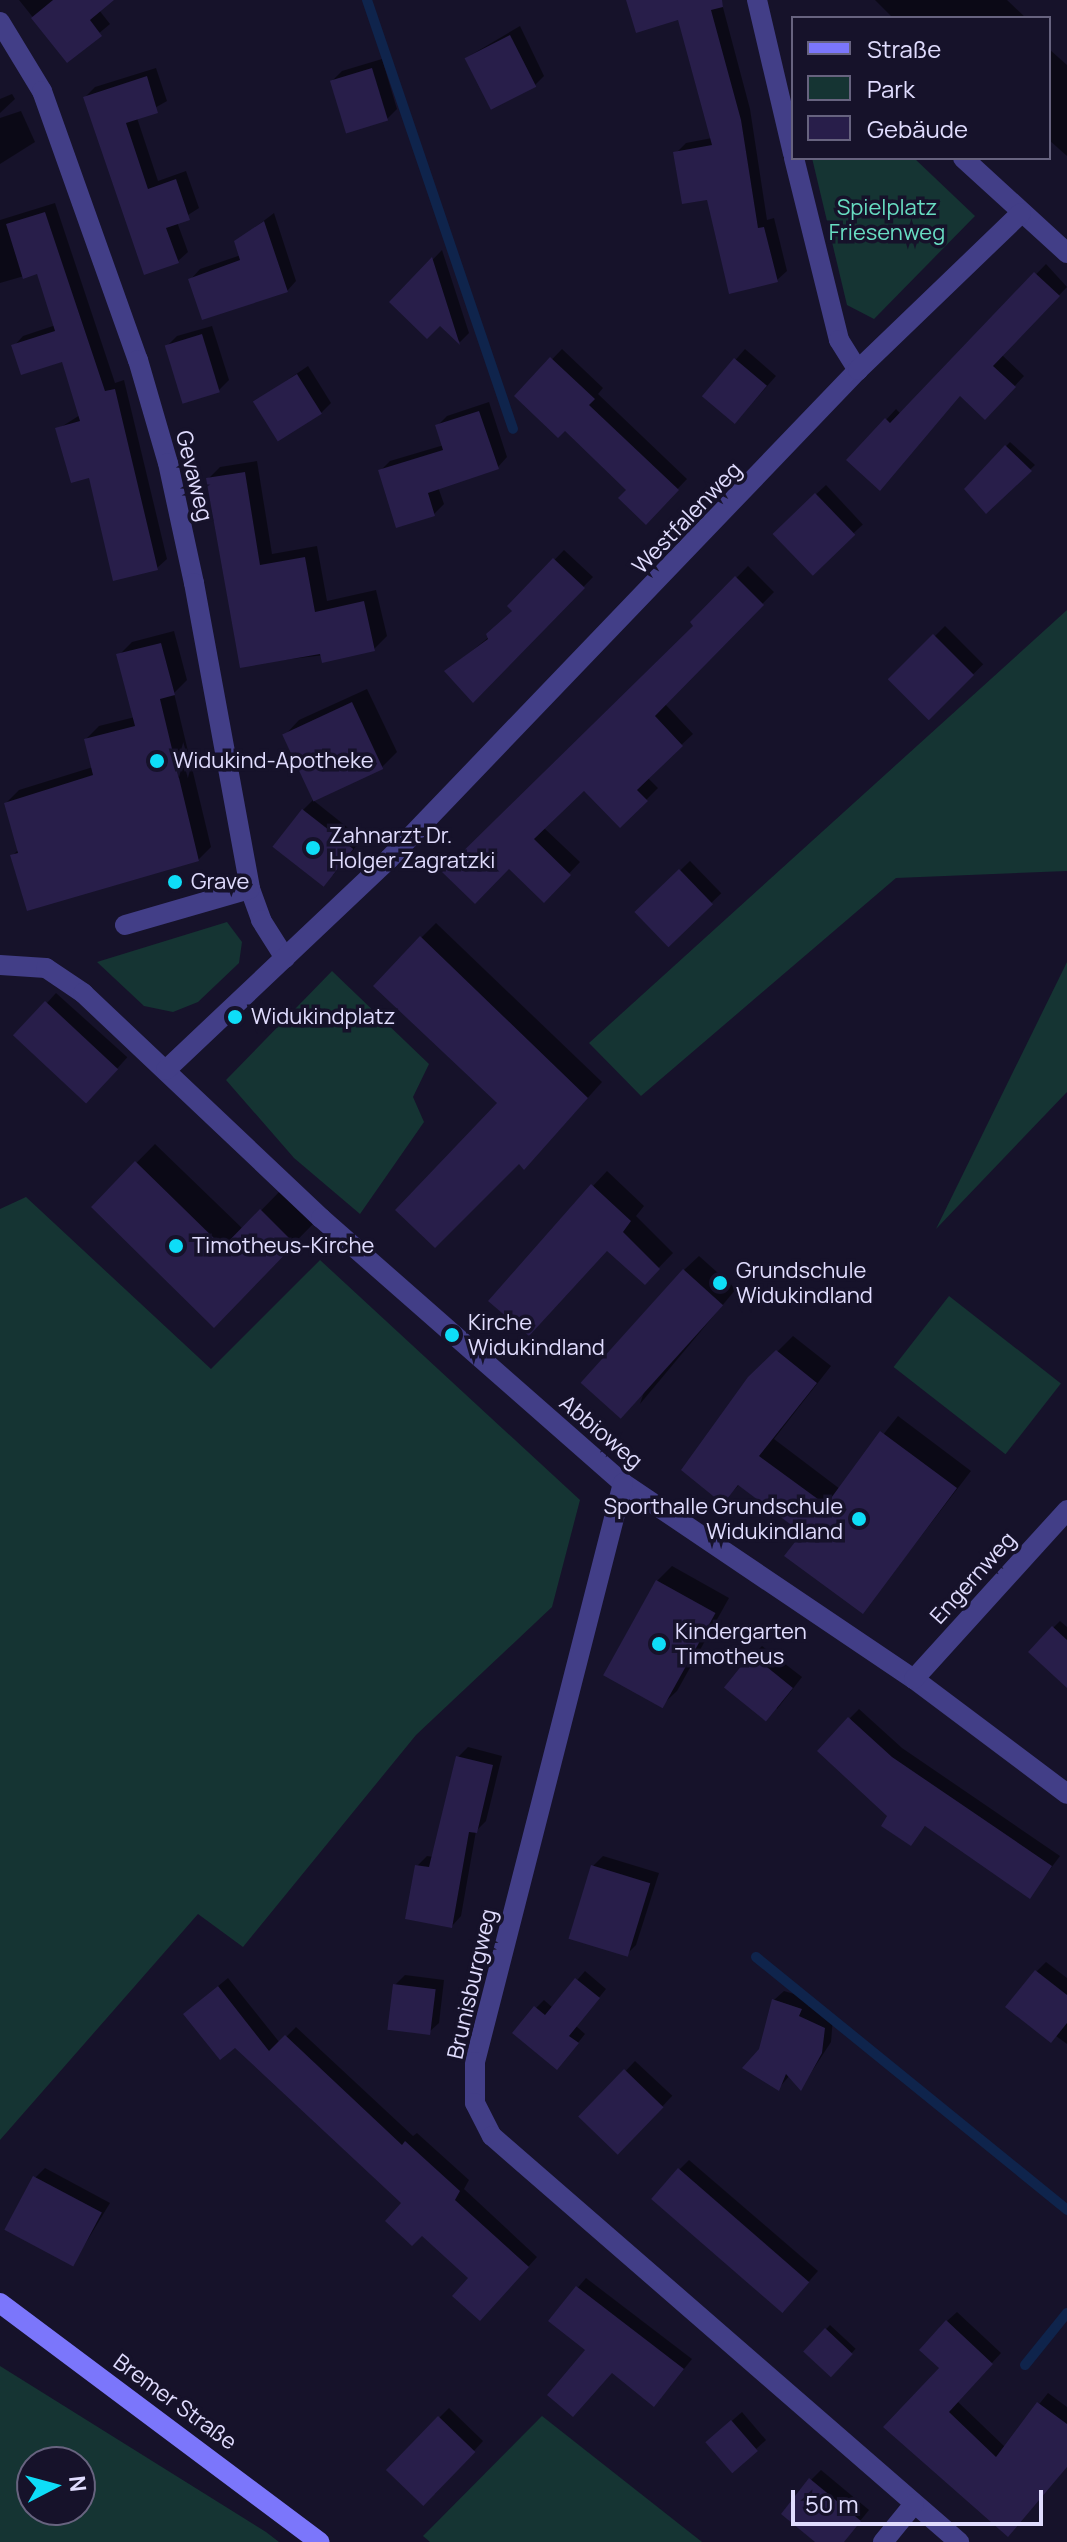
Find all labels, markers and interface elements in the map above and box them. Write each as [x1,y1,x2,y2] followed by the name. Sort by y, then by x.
[791,16,1051,160] legend
[867,32,941,65] text: Straße
[867,72,915,105] text: Park
[867,112,968,145] text: Gebäude
[829,194,945,246] park label: Spielplatz Friesenweg
[170,428,218,524] street label: Gevaweg
[627,457,747,579] street label: Westfalenweg
[173,748,374,774] place label: Widukind-Apotheke
[148,752,166,770] marker: Widukind-Apotheke
[329,822,495,874] place label: Zahnarzt Dr. Holger Zagratzki
[304,839,322,857] marker: Zahnarzt Dr. Holger Zagratzki
[191,869,249,895] place label: Grave
[166,873,184,891] marker: Grave
[251,1004,395,1030] place label: Widukindplatz
[226,1008,244,1026] marker: Widukindplatz
[192,1233,374,1259] place label: Timotheus-Kirche
[167,1237,185,1255] marker: Timotheus-Kirche
[736,1257,873,1308] place label: Grundschule Widukindland
[711,1274,729,1292] marker: Grundschule Widukindland
[468,1309,605,1360] place label: Kirche Widukindland
[443,1326,461,1344] marker: Kirche Widukindland
[554,1390,648,1474] street label: Abbioweg
[603,1493,843,1544] place label: Sporthalle Grundschule Widukindland
[850,1510,868,1528] marker: Sporthalle Grundschule Widukindland
[925,1527,1021,1629] street label: Engernweg
[675,1618,807,1670] place label: Kindergarten Timotheus
[650,1635,668,1653] marker: Kindergarten Timotheus
[442,1906,502,2062] street label: Brunisburgweg
[108,2349,242,2455] street label: Bremer Straße
[16,2446,96,2526] north arrow
[62,2474,94,2493] text: N
[795,2474,1047,2524] scale bar
[805,2487,859,2520] text: 50 m

